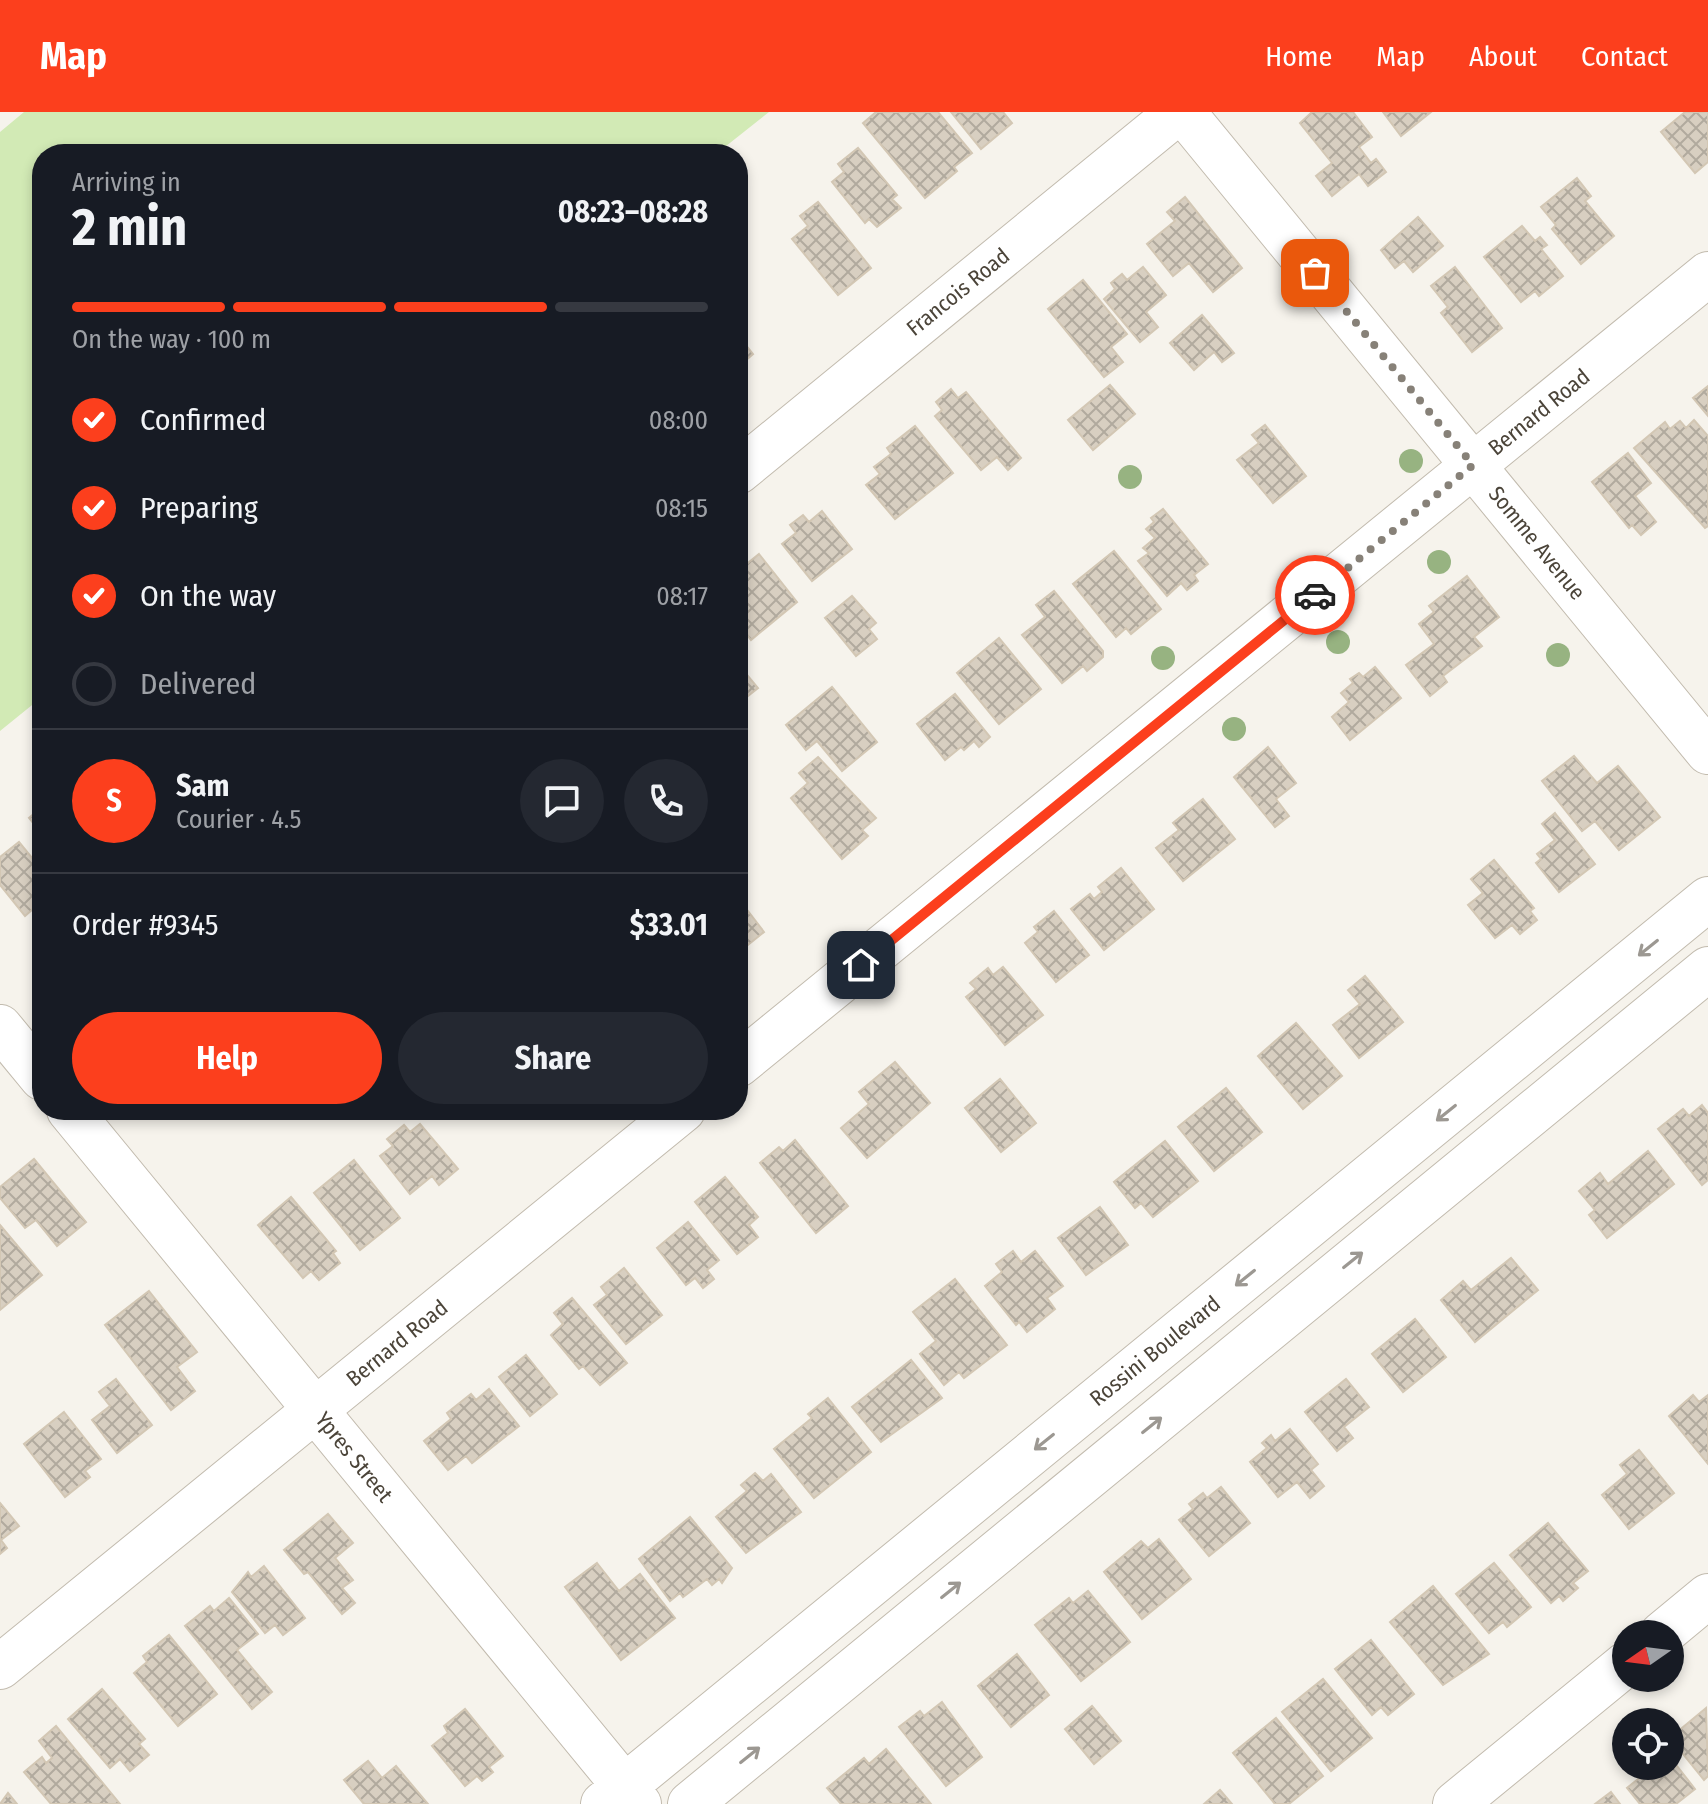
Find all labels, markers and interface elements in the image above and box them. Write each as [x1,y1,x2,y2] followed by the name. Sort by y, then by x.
[40,33,107,79] text: Map
[1265,40,1332,73] text: Home
[1376,40,1425,73] text: Map
[1469,40,1537,73] text: About
[1581,40,1668,73] text: Contact
[72,167,181,198] text: Arriving in
[558,194,708,230] text: 08:23–08:28
[72,196,187,259] text: 2 min
[1281,239,1349,307] pin
[901,242,1015,342] street label: Francois Road
[1293,251,1337,295] icon: bag
[72,324,271,355] text: On the way · 100 m
[1483,363,1595,461] street label: Bernard Road
[72,398,116,442] icon: check
[140,402,266,438] text: Confirmed
[649,405,708,436] text: 08:00
[1483,481,1591,605] street label: Somme Avenue
[72,486,116,530] icon: check
[140,490,258,526] text: Preparing
[655,493,708,524] text: 08:15
[1275,555,1355,635] courier
[1293,573,1337,617] icon: car
[72,574,116,618] icon: check
[140,578,276,614] text: On the way
[656,581,708,612] text: 08:17
[140,666,256,702] text: Delivered
[520,759,604,843] button: chat
[624,759,708,843] button: phone
[176,768,229,804] text: Sam
[106,783,122,819] text: S
[176,804,302,835] text: Courier · 4.5
[72,907,218,943] text: Order #9345
[630,907,708,943] text: $33.01
[827,931,895,999] pin
[1638,939,1658,957] one-way arrow
[839,943,883,987] icon: home
[72,1012,382,1104] button: Help
[398,1012,708,1104] button: Share
[1437,1104,1457,1122] one-way arrow
[1342,1251,1363,1269] one-way arrow
[1235,1269,1256,1286] one-way arrow
[1084,1290,1226,1412] street label: Rossini Boulevard
[341,1294,453,1392] street label: Bernard Road
[309,1406,399,1508] street label: Ypres Street
[1141,1416,1162,1434] one-way arrow
[1034,1433,1055,1451] one-way arrow
[940,1581,961,1598] one-way arrow
[1612,1620,1684,1692] north arrow
[1612,1620,1684,1780] map controls
[1612,1708,1684,1780] button: locate
[739,1746,760,1763] one-way arrow

